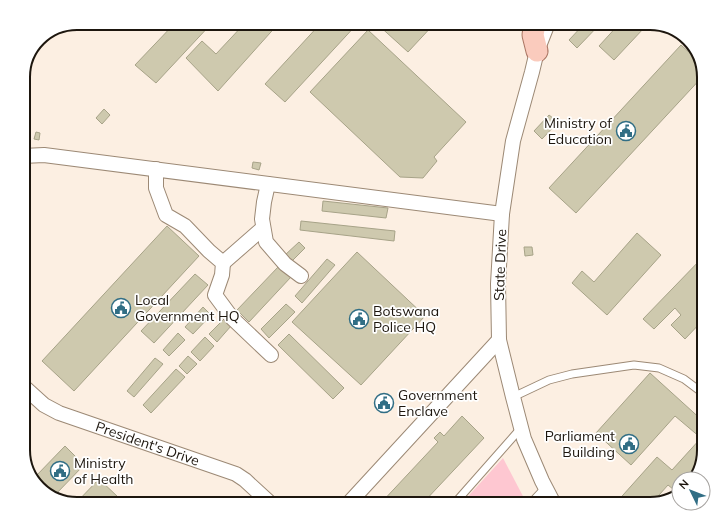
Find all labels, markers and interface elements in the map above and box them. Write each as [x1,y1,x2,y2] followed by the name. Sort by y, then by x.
[544,114,612,148] place label: Ministry of Education
[615,120,637,142] public building icon: Ministry of Education
[490,229,510,301] street label: State Drive
[135,291,240,325] place label: Local Government HQ
[110,297,132,319] public building icon: Local Government HQ
[373,302,439,336] place label: Botswana Police HQ
[348,308,370,330] public building icon: Botswana Police HQ
[398,386,477,420] place label: Government Enclave
[373,392,395,414] public building icon: Government Enclave
[93,417,202,470] street label: President's Drive
[545,427,615,461] place label: Parliament Building
[618,433,640,455] public building icon: Parliament Building
[74,454,134,488] place label: Ministry of Health
[49,460,71,482] public building icon: Ministry of Health
[671,471,711,511] north arrow
[676,476,692,492] text: N

